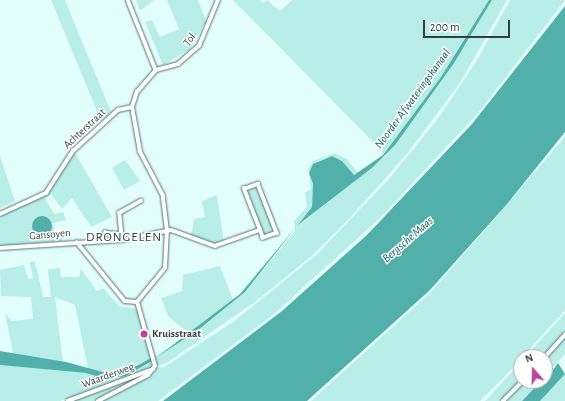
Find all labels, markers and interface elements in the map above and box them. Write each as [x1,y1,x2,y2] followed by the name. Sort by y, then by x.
[425,12,512,38] scale bar
[430,21,460,33] text: 200 m
[181,31,199,49] street label: Tol
[372,46,454,152] water label: Noorder Afwateringskanaal
[61,106,109,152] street label: Achterstraat
[380,214,436,266] water label: Bergsche Maas
[29,227,71,243] street label: Gansoyen
[86,230,162,246] district label: DRONGELEN
[152,327,201,341] place label: Kruisstraat
[139,329,149,339] marker: Kruisstraat
[513,349,553,389] north arrow
[524,352,535,365] text: N
[80,360,136,392] street label: Waarderweg

